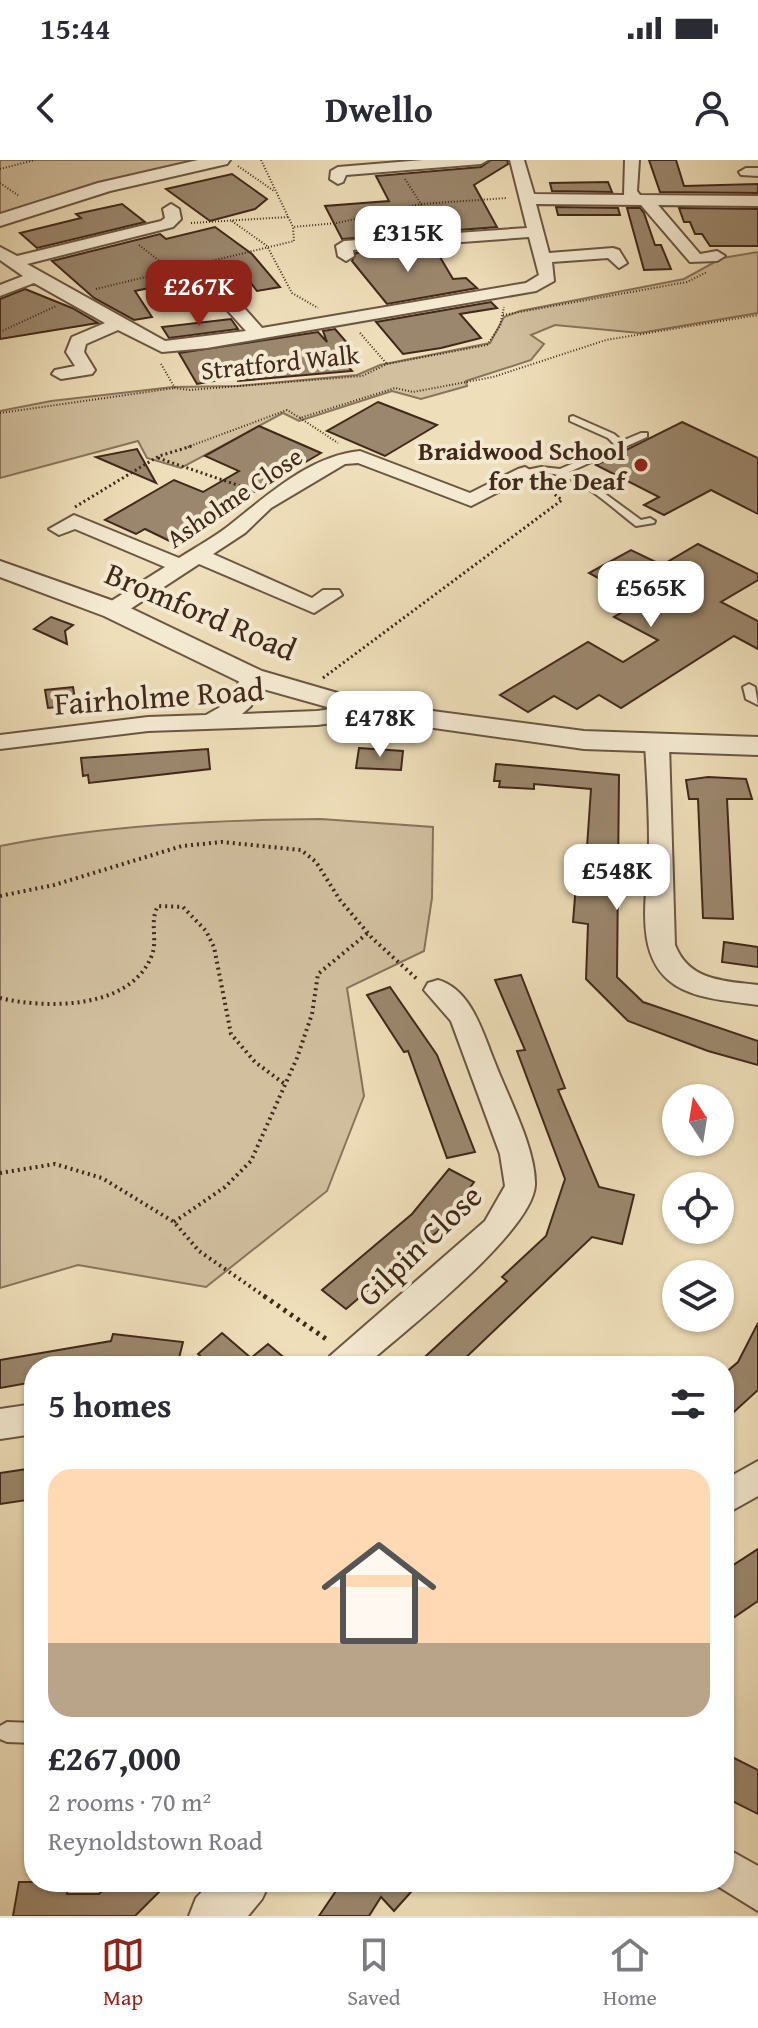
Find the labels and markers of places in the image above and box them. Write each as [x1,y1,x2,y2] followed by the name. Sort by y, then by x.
[352,206,464,274] pin: £315K
[143,260,255,328] pin: £267K
[418,431,628,500] place label: Braidwood School for the Deaf
[632,456,650,474] marker: Braidwood School for the Deaf
[595,561,707,629] pin: £565K
[324,691,436,759] pin: £478K
[561,844,673,912] pin: £548K

